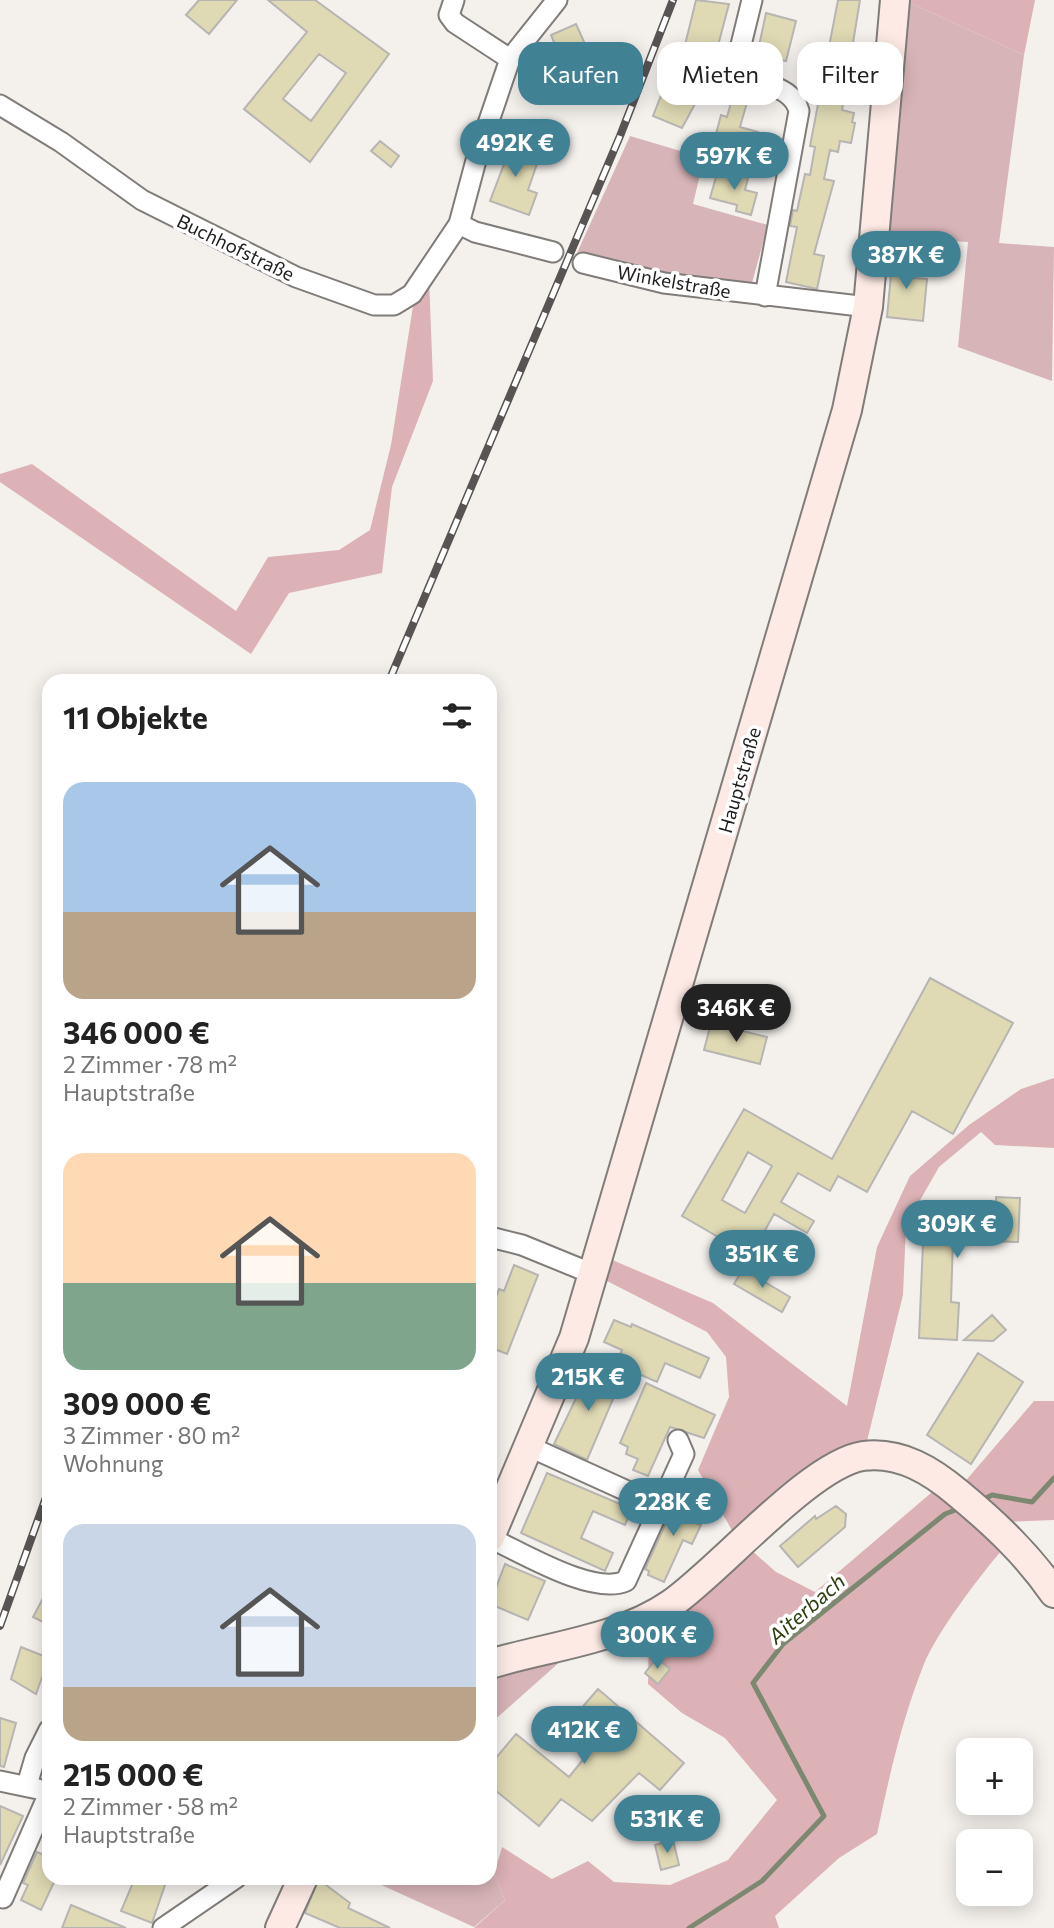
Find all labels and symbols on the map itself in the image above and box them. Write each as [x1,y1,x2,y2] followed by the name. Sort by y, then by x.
[458,120,572,179] pin: 492K €
[677,132,791,192] pin: 597K €
[174,209,298,285] street label: Buchhofstraße
[849,232,963,291] pin: 387K €
[615,260,733,302] street label: Winkelstraße
[713,724,765,836] street label: Hauptstraße
[679,984,793,1044] pin: 346K €
[900,1200,1014,1260] pin: 309K €
[705,1230,819,1290] pin: 351K €
[531,1354,645,1413] pin: 215K €
[616,1478,730,1538] pin: 228K €
[762,1568,850,1649] water label: Aiterbach
[600,1612,714,1671] pin: 300K €
[527,1706,641,1766] pin: 412K €
[610,1796,724,1855] pin: 531K €

